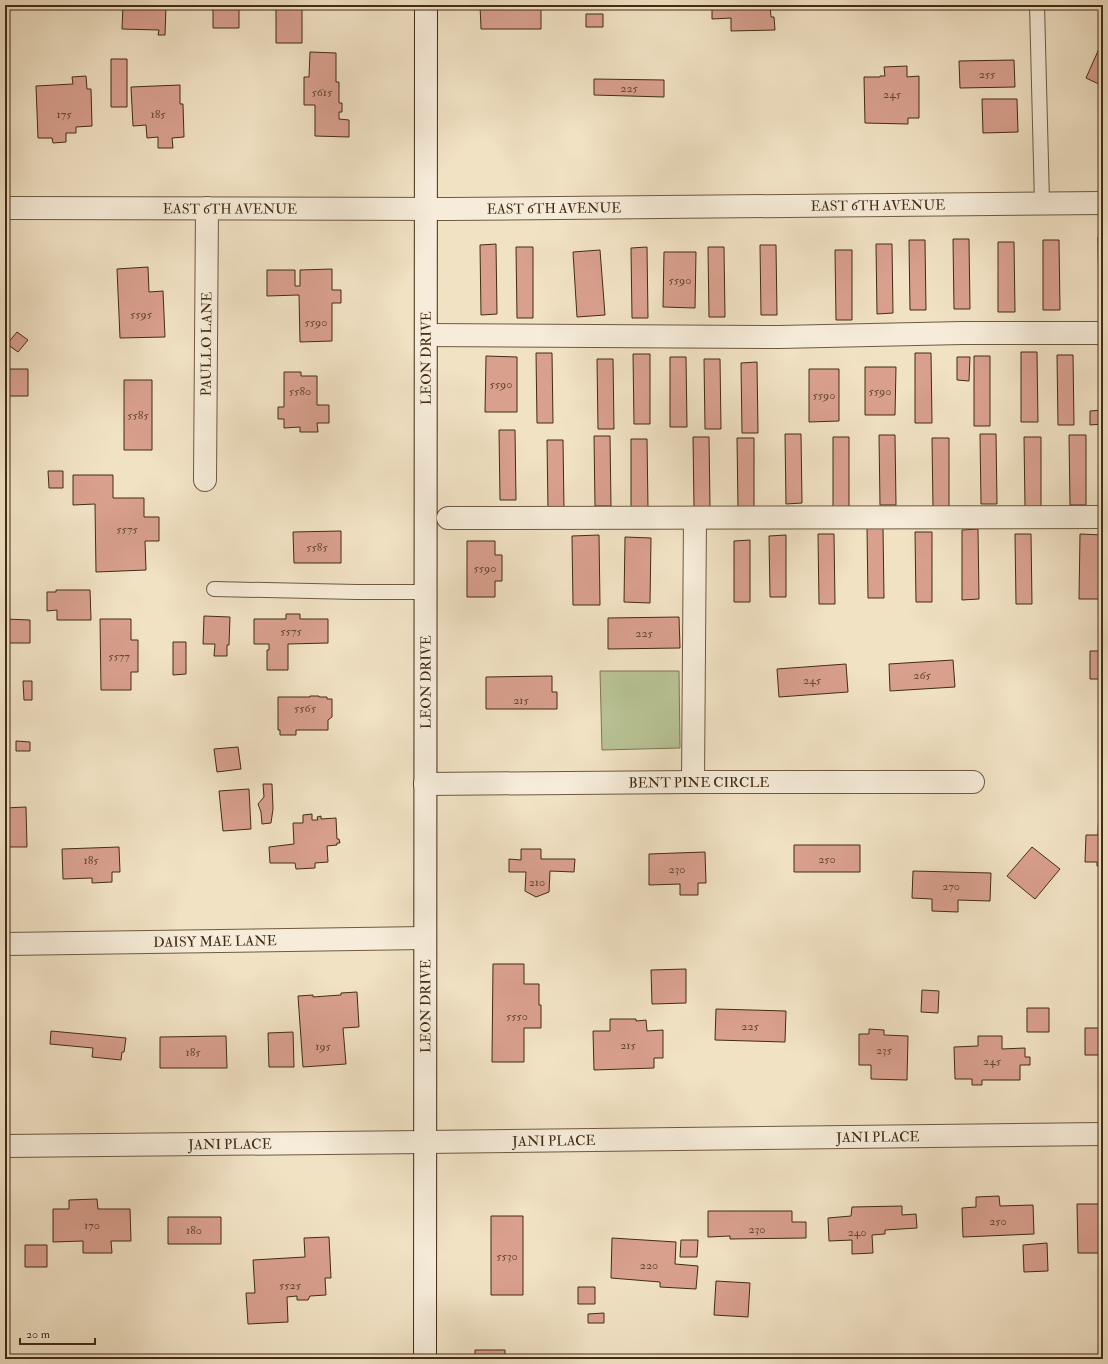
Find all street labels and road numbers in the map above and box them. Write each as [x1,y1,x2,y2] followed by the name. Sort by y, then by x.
[811,196,945,215] street label: EAST 6TH AVENUE
[487,199,621,218] street label: EAST 6TH AVENUE
[163,200,297,218] street label: EAST 6TH AVENUE
[198,292,215,396] street label: PAULLO LANE
[418,311,435,405] street label: LEON DRIVE
[417,635,435,729] street label: LEON DRIVE
[629,774,769,791] street label: BENT PINE CIRCLE
[153,932,277,951] street label: DAISY MAE LANE
[417,959,434,1053] street label: LEON DRIVE
[835,1128,920,1146] street label: JANI PLACE
[511,1132,596,1150] street label: JANI PLACE
[187,1135,272,1153] street label: JANI PLACE

